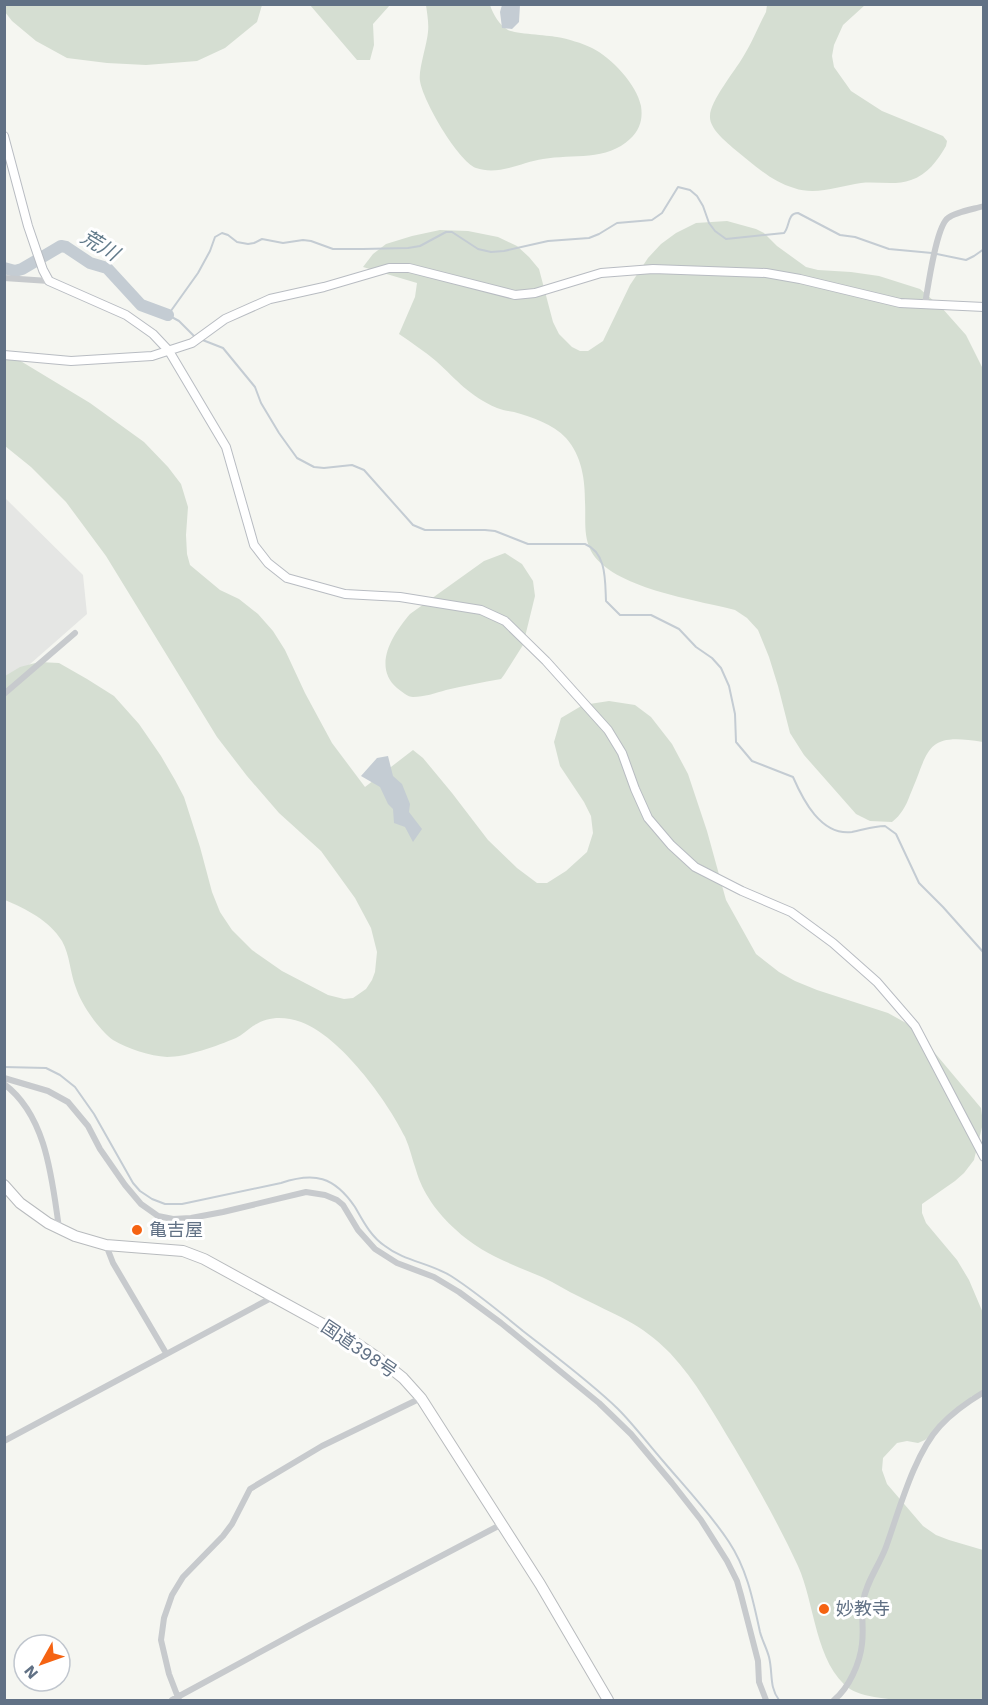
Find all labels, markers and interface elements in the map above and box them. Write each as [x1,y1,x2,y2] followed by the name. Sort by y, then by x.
[77,224,125,267] water label: 荒川
[149,1219,203,1240] place label: 亀吉屋
[130,1223,144,1237] marker: 亀吉屋
[317,1316,401,1382] street label: 国道398号
[836,1598,890,1619] place label: 妙教寺
[817,1602,831,1616] marker: 妙教寺
[12,1633,72,1693] north arrow
[20,1662,42,1683] text: N

